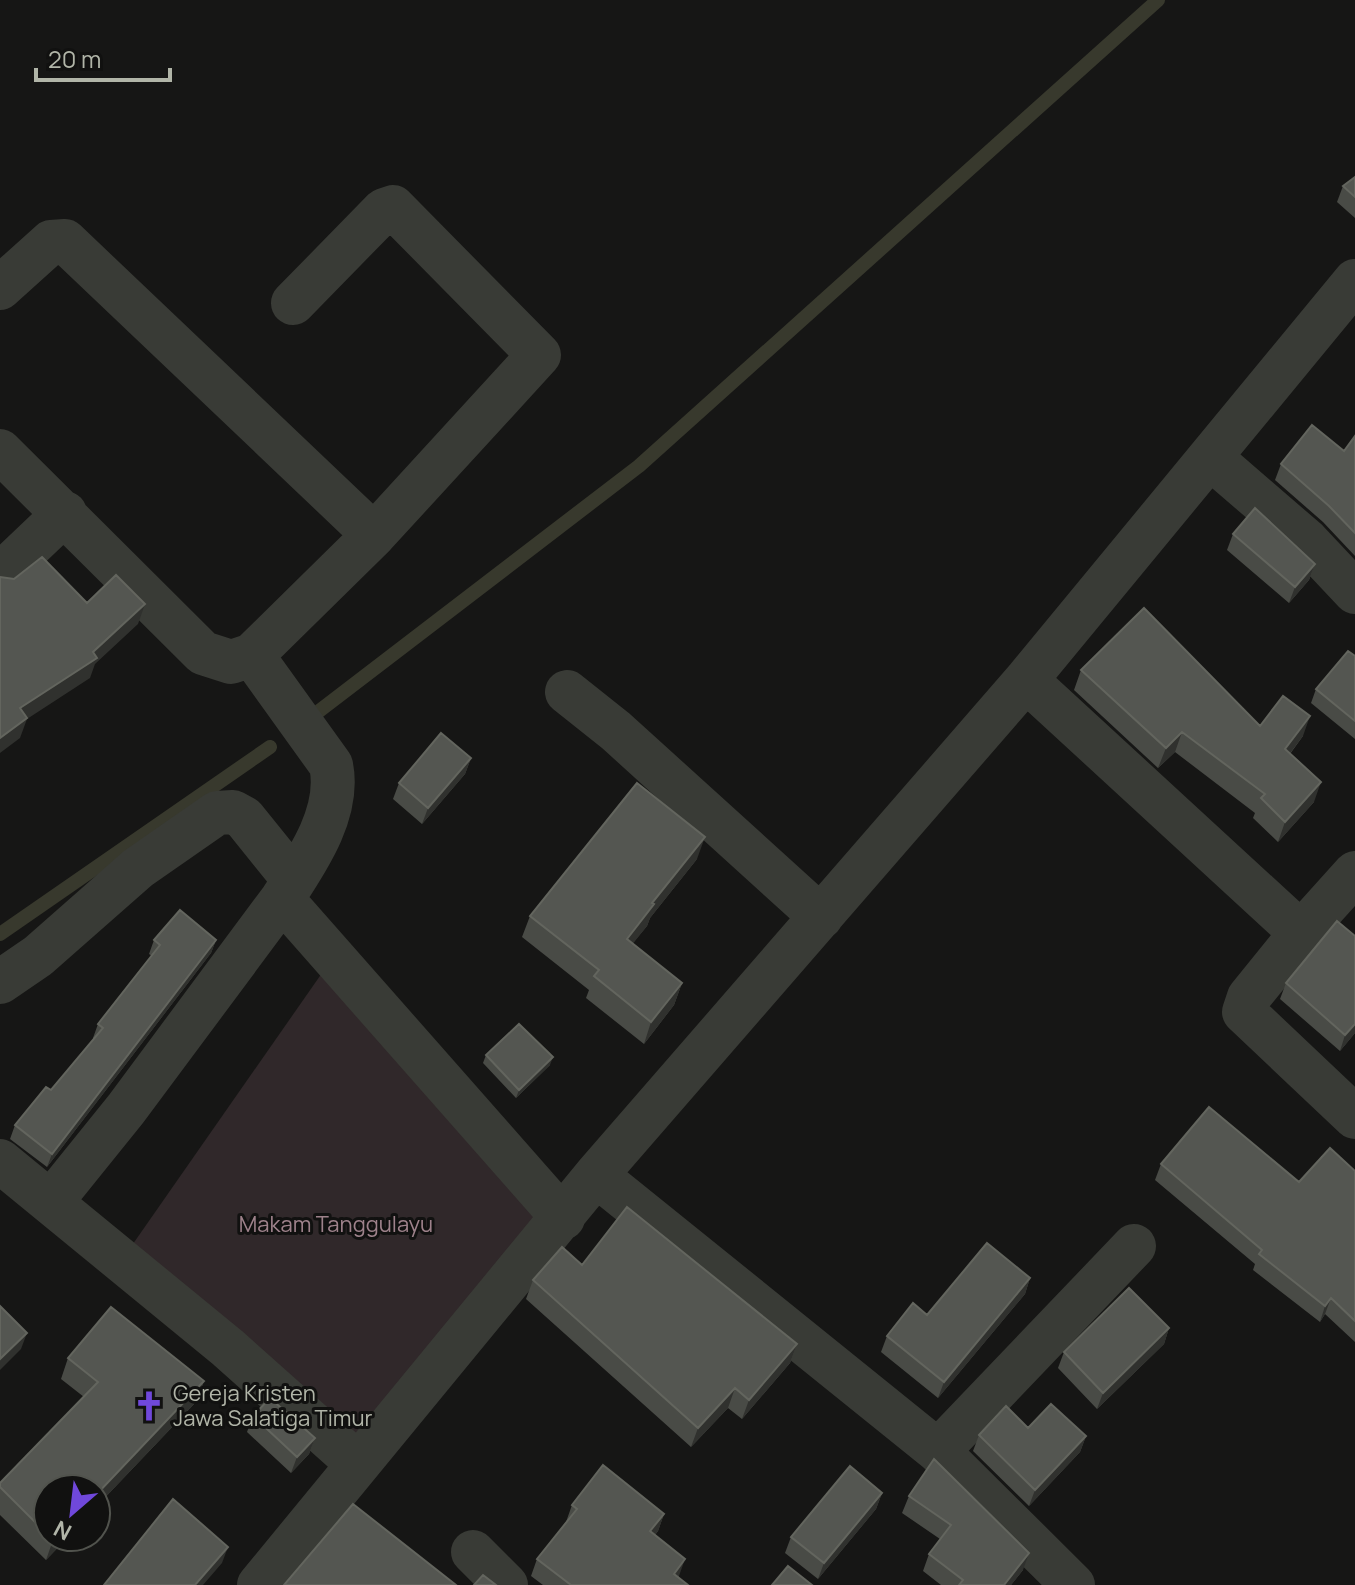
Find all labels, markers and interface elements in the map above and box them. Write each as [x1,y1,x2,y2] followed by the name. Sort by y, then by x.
[36,32,170,82] scale bar
[48,42,101,75] text: 20 m
[239,1209,433,1239] park label: Makam Tanggulayu
[173,1378,373,1433] place label: Gereja Kristen Jawa Salatiga Timur
[132,1389,166,1423] church icon: Gereja Kristen Jawa Salatiga Timur
[32,1473,112,1553] north arrow
[49,1514,77,1548] text: N

